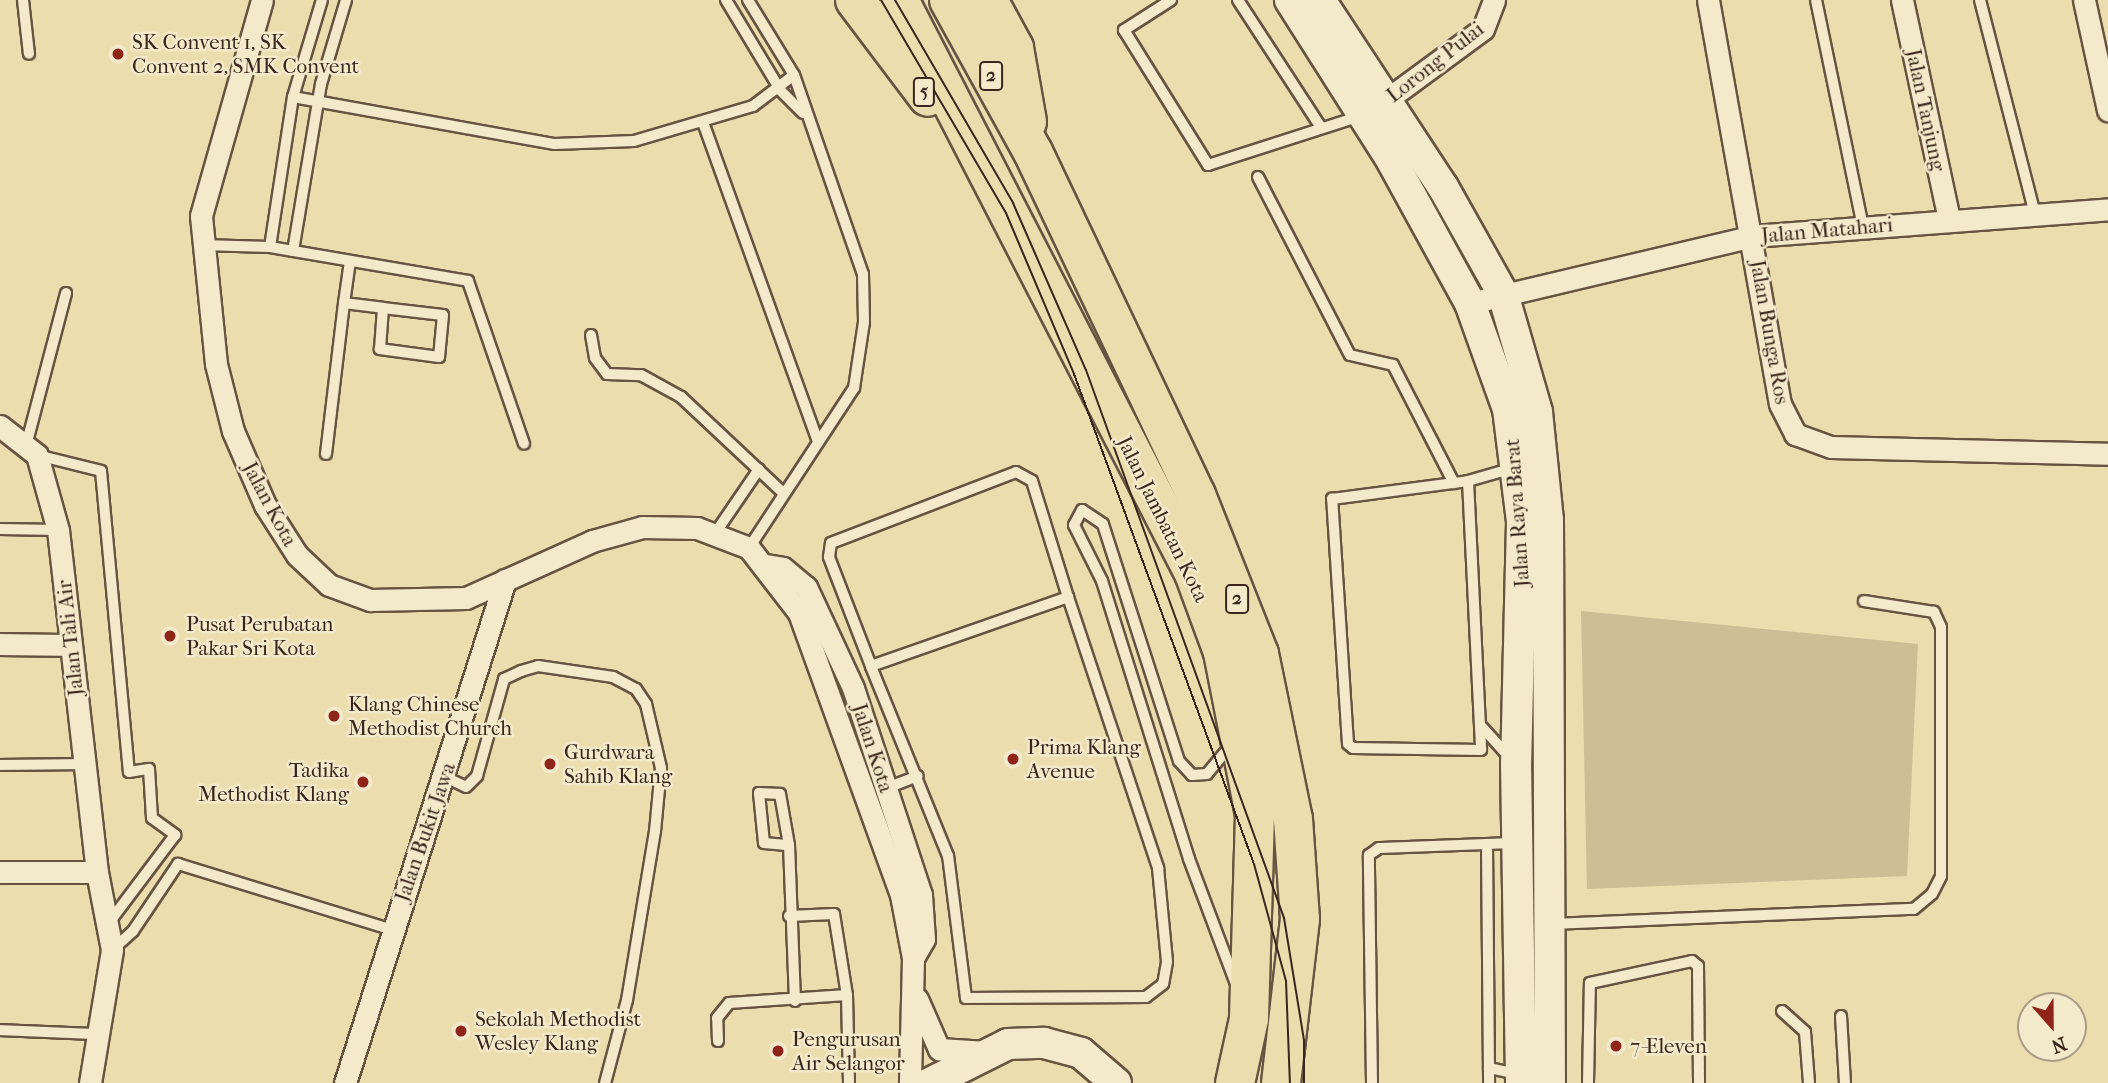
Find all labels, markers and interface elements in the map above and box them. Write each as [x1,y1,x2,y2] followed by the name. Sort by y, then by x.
[1381,16,1489,108] street label: Lorong Pulai
[132,29,359,79] place label: SK Convent 1, SK Convent 2, SMK Convent
[110,46,126,62] marker: SK Convent 1, SK Convent 2, SMK Convent
[1901,47,1951,173] street label: Jalan Tanjung
[979,60,1003,92] road number: 2
[912,76,936,108] road number: 5
[1760,212,1894,248] street label: Jalan Matahari
[1745,258,1795,406] street label: Jalan Bunga Ros
[1112,432,1214,606] street label: Jalan Jambatan Kota
[1499,438,1535,588] street label: Jalan Raya Barat
[237,457,303,551] street label: Jalan Kota
[51,579,89,697] street label: Jalan Tali Air
[1225,584,1249,614] road number: 2
[186,611,333,661] place label: Pusat Perubatan Pakar Sri Kota
[160,626,180,646] marker: Pusat Perubatan Pakar Sri Kota
[348,691,512,741] place label: Klang Chinese Methodist Church
[847,700,899,796] street label: Jalan Kota
[326,708,342,724] marker: Klang Chinese Methodist Church
[1027,734,1141,784] place label: Prima Klang Avenue
[564,739,672,789] place label: Gurdwara Sahib Klang
[1005,751,1021,767] marker: Prima Klang Avenue
[542,756,558,772] marker: Gurdwara Sahib Klang
[198,757,349,807] place label: Tadika Methodist Klang
[389,759,461,905] street label: Jalan Bukit Jawa
[355,774,371,790] marker: Tadika Methodist Klang
[2017,992,2087,1062] north arrow
[475,1006,641,1056] place label: Sekolah Methodist Wesley Klang
[453,1023,469,1039] marker: Sekolah Methodist Wesley Klang
[792,1026,905,1076] place label: Pengurusan Air Selangor
[2048,1032,2069,1058] text: N
[1630,1033,1707,1059] place label: 7-Eleven
[1608,1038,1624,1054] marker: 7-Eleven
[770,1043,786,1059] marker: Pengurusan Air Selangor

